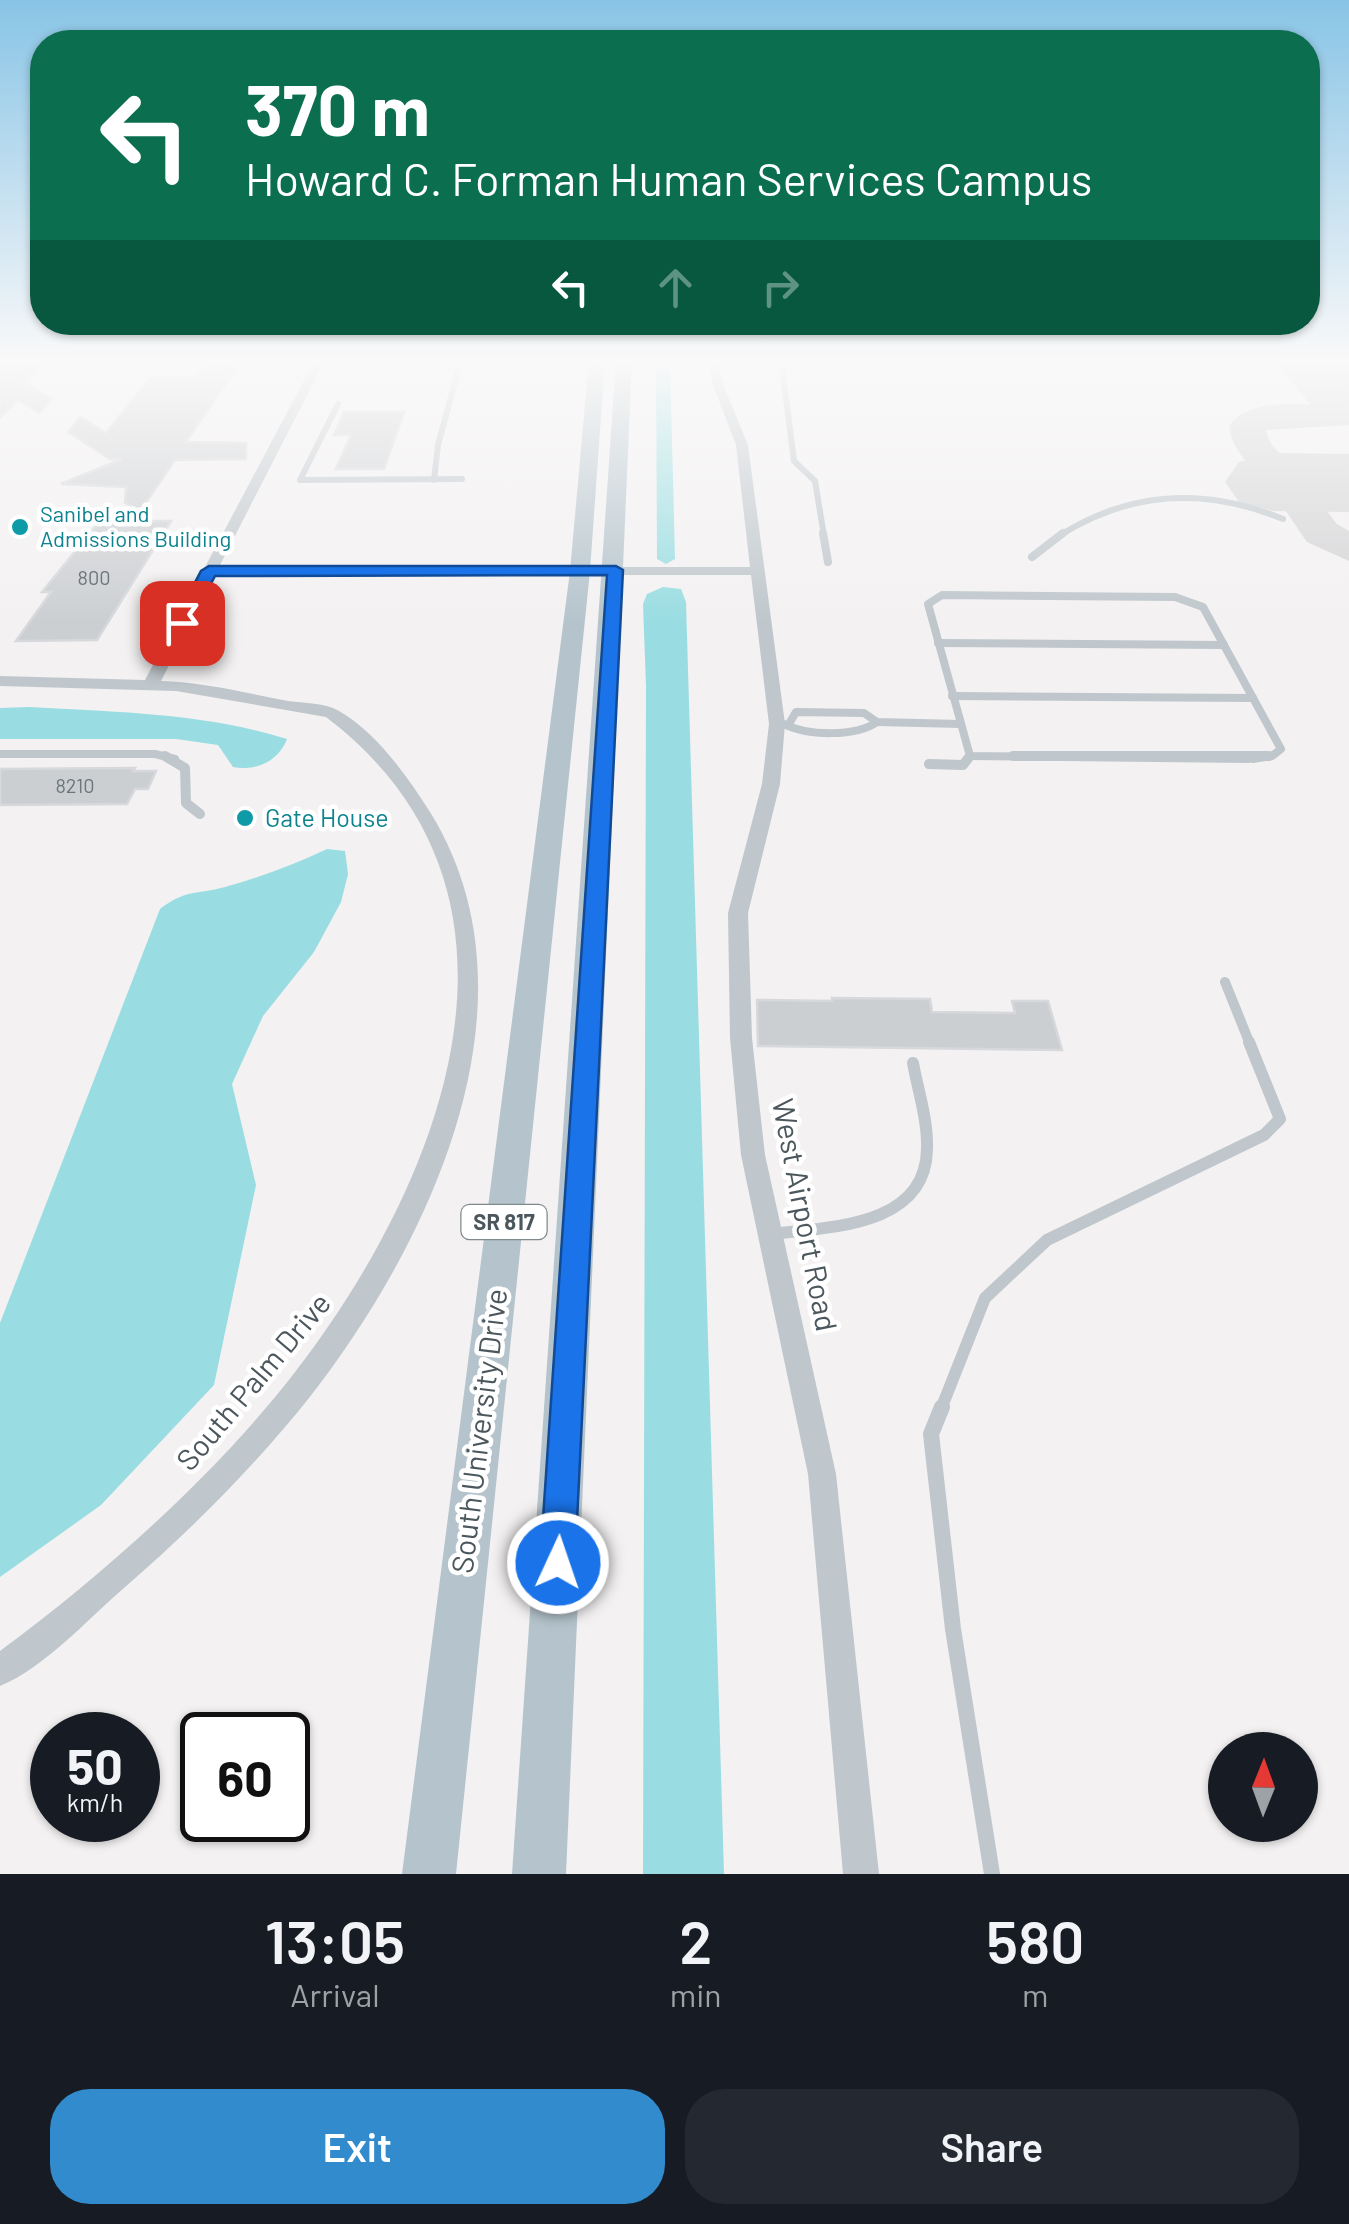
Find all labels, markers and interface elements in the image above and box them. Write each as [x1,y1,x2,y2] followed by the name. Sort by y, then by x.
[245,66,430,150] text: 370 m
[80,70,210,200] icon: left
[245,151,1092,205] text: Howard C. Forman Human Services Campus
[543,260,598,315] icon: left
[648,260,703,315] icon: ahead
[753,260,808,315] icon: right
[40,500,231,551] place label: Sanibel and Admissions Building
[9,516,31,538] marker: Sanibel and Admissions Building
[77,565,111,589] house number: 800
[140,581,225,666] pin
[155,596,210,651] icon: arrive
[55,773,95,797] house number: 8210
[265,802,389,832] place label: Gate House
[234,807,256,829] marker: Gate House
[766,1095,846,1334] street label: West Airport Road
[462,1205,546,1239] road number: SR 817
[168,1285,337,1477] street label: South Palm Drive
[443,1286,513,1575] street label: South University Drive
[506,1511,610,1615] position arrow
[180,1712,310,1842] speed limit sign: 60
[1208,1732,1318,1842] north arrow
[1208,1732,1318,1842] map controls
[67,1735,123,1795] text: 50
[67,1787,123,1817] text: km/h
[265,1904,405,1976] text: 13:05
[679,1904,712,1976] text: 2
[986,1904,1084,1976] text: 580
[290,1975,380,2013] text: Arrival
[670,1975,722,2013] text: min
[1022,1975,1049,2013] text: m
[50,2089,665,2204] button: Exit
[685,2089,1299,2204] button: Share

